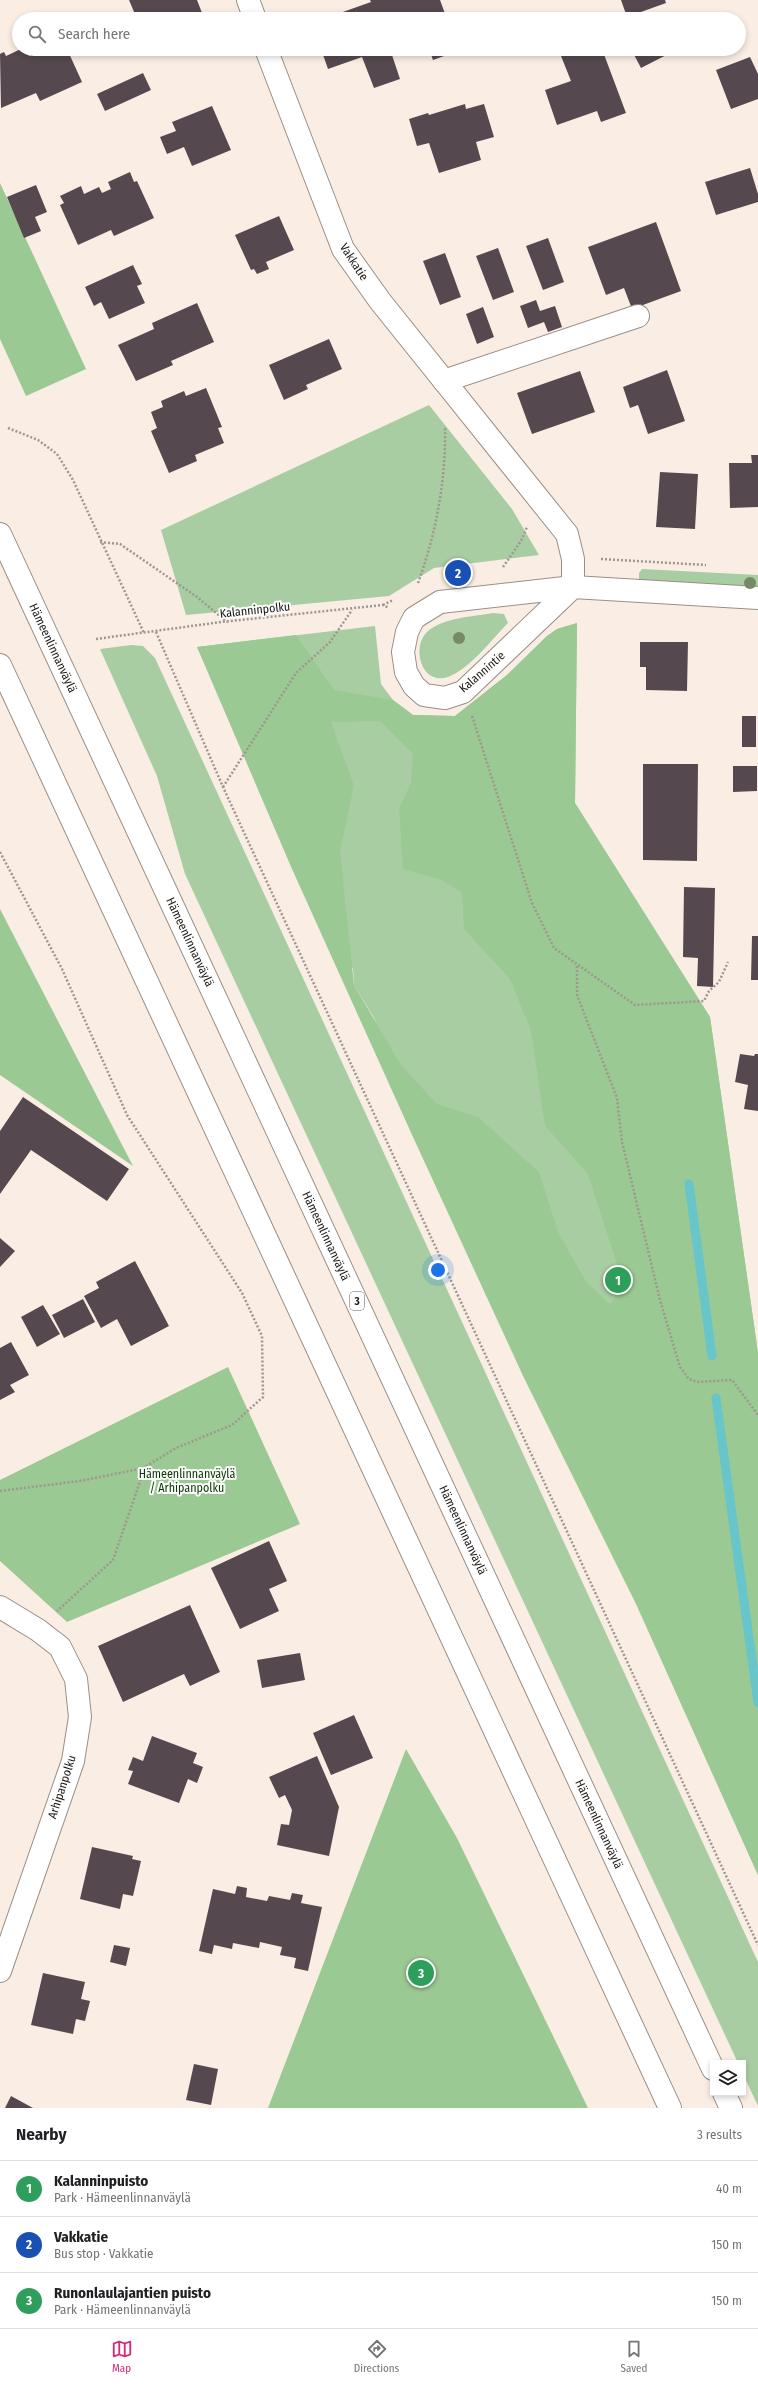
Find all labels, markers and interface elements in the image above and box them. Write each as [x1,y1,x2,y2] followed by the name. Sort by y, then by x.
[12,12,746,56] search box
[26,23,48,45] icon: search
[58,25,130,43] text: Search here
[337,241,371,283] street label: Vakkatie
[445,558,471,588] pin: 2
[219,599,291,621] street label: Kalanninpolku
[26,601,80,695] street label: Hämeenlinnanväylä
[456,648,508,696] street label: Kalannintie
[163,895,217,989] street label: Hämeenlinnanväylä
[299,1189,353,1283] street label: Hämeenlinnanväylä
[428,1260,448,1280] your location
[605,1265,631,1295] pin: 1
[350,1292,364,1310] road number: 3
[139,1467,235,1495] park label: Hämeenlinnanväylä / Arhipanpolku
[436,1483,490,1577] street label: Hämeenlinnanväylä
[45,1753,79,1821] street label: Arhipanpolku
[572,1777,626,1871] street label: Hämeenlinnanväylä
[408,1958,434,1988] pin: 3
[710,2060,746,2096] map controls
[710,2060,746,2096] button: layers
[16,2124,67,2145] text: Nearby
[697,2127,742,2142] text: 3 results
[54,2172,148,2190] text: Kalanninpuisto
[26,2181,32,2196] text: 1
[716,2181,742,2196] text: 40 m
[54,2190,191,2205] text: Park · Hämeenlinnanväylä
[54,2228,108,2246] text: Vakkatie
[26,2237,32,2252] text: 2
[711,2237,742,2252] text: 150 m
[54,2246,153,2261] text: Bus stop · Vakkatie
[54,2284,211,2302] text: Runonlaulajantien puisto
[26,2293,32,2308] text: 3
[711,2293,742,2308] text: 150 m
[54,2302,191,2317] text: Park · Hämeenlinnanväylä
[111,2338,133,2375] tab: Map
[354,2338,399,2375] tab: Directions
[621,2338,647,2375] tab: Saved

